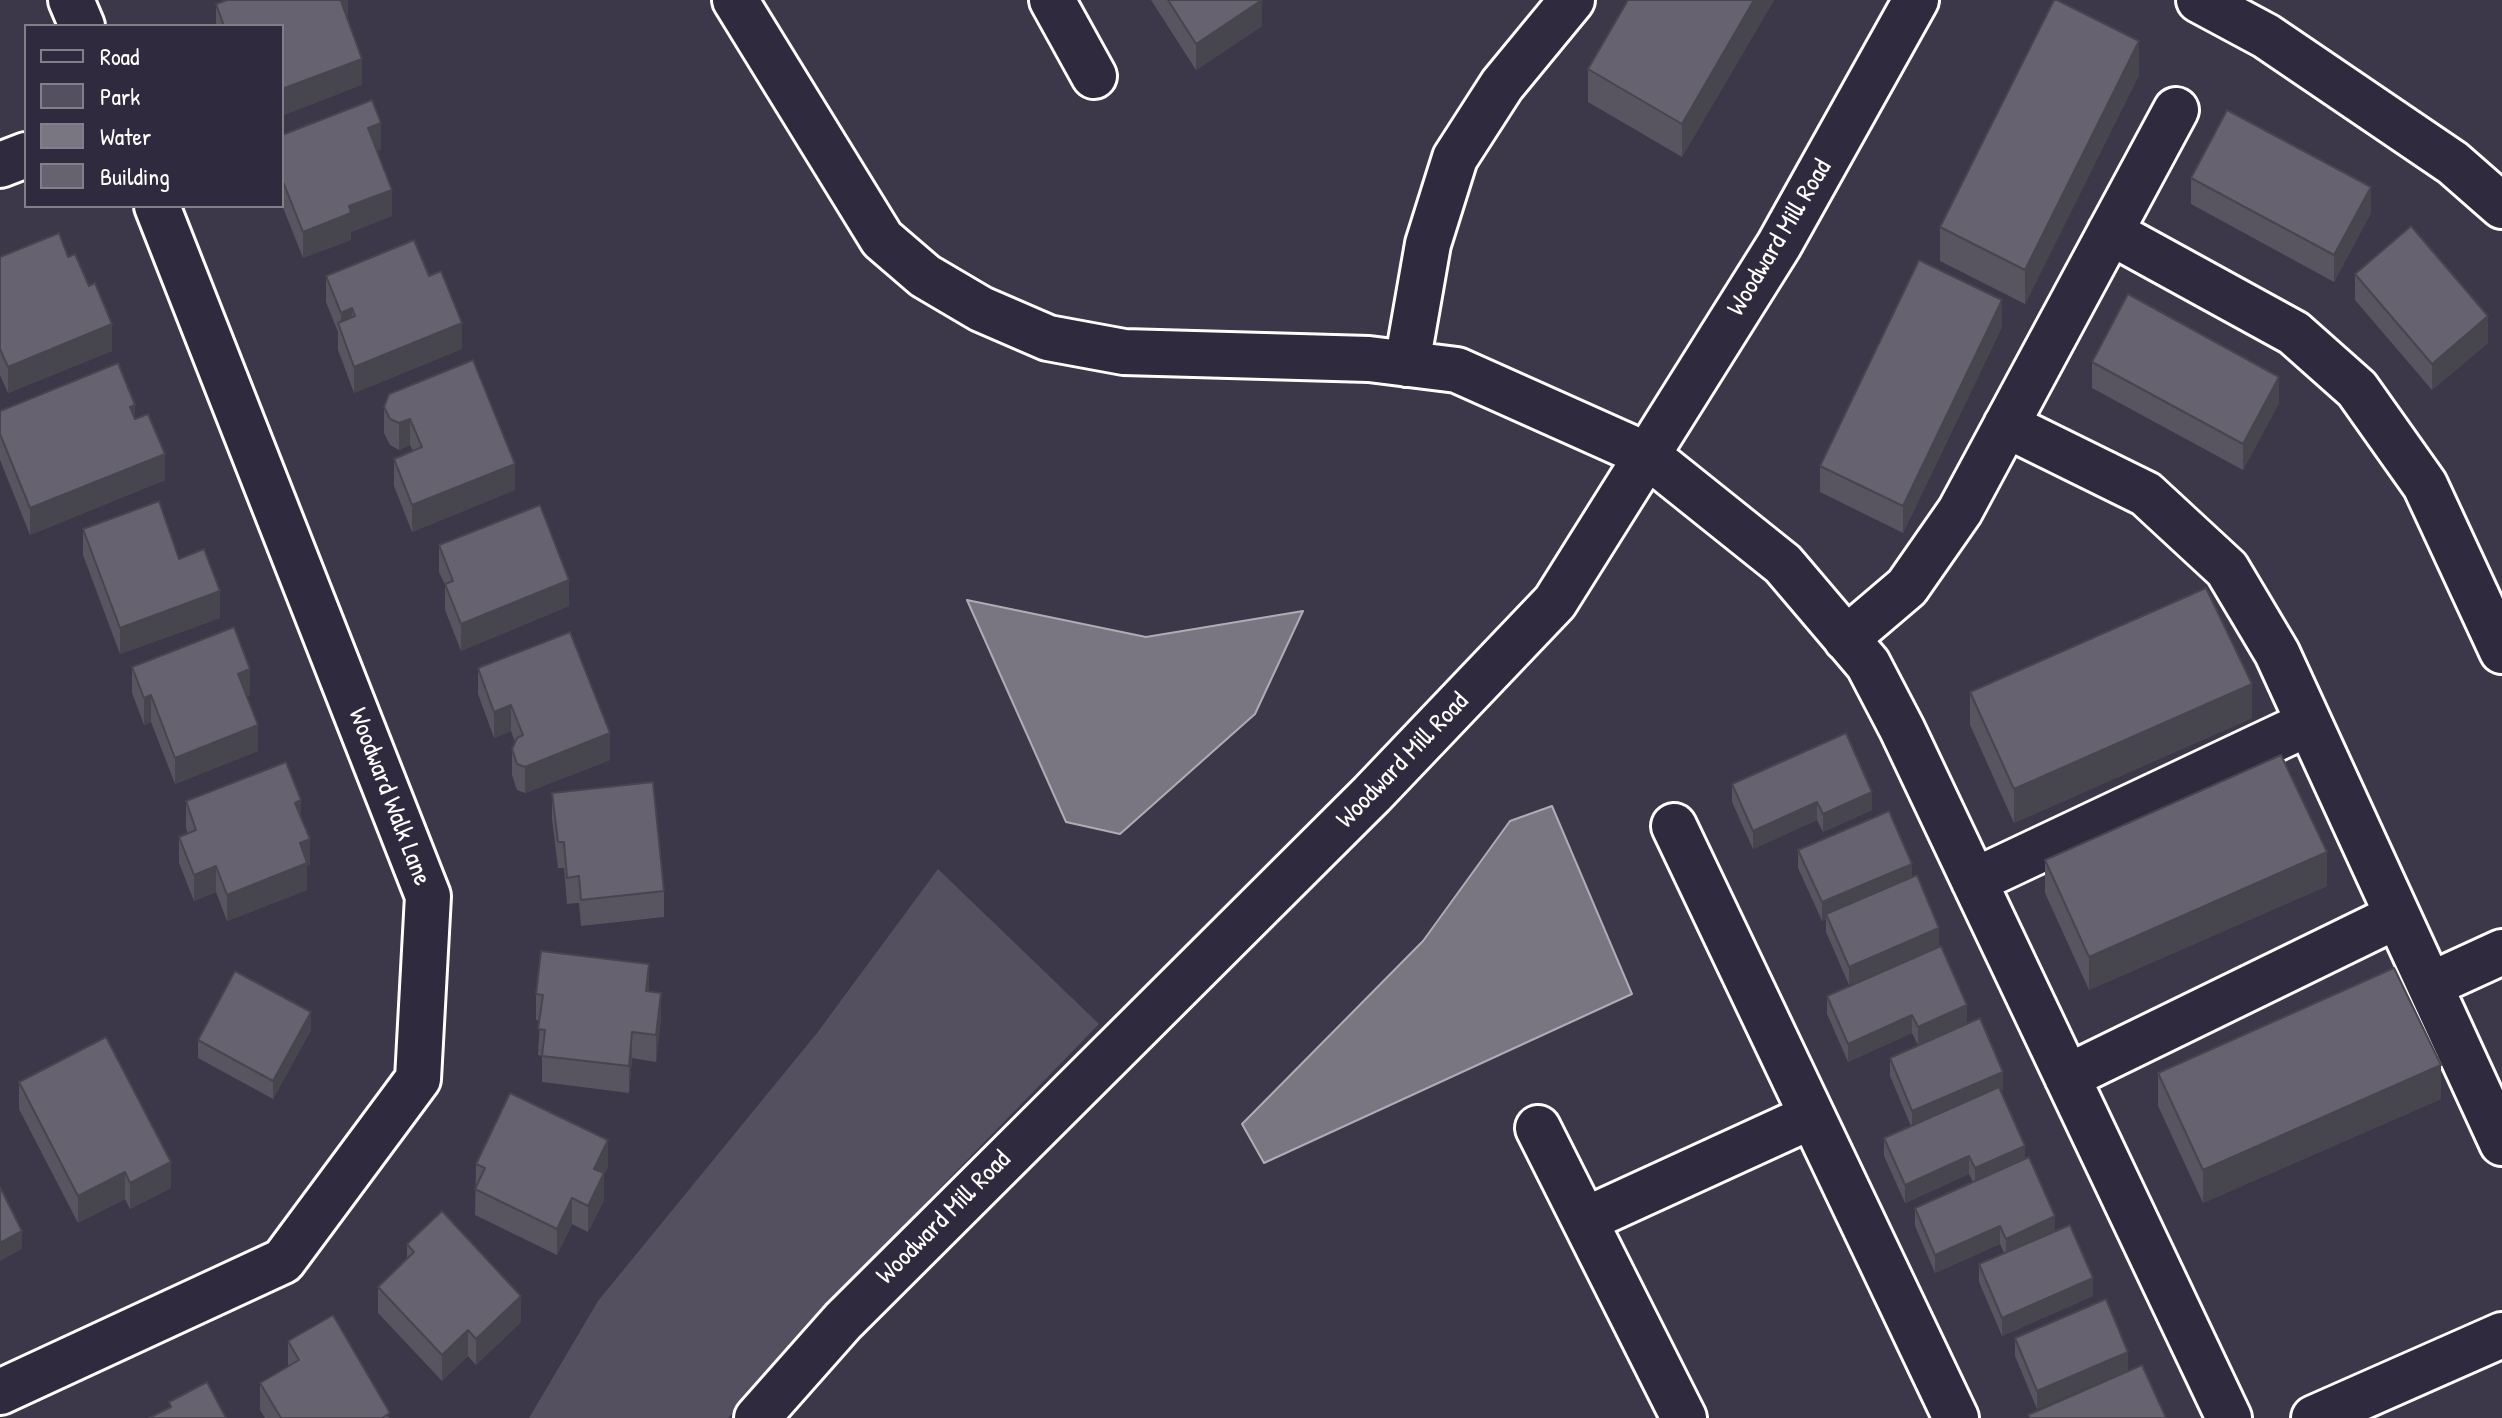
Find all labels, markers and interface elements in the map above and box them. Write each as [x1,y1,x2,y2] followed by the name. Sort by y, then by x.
[24,24,284,208] legend
[100,40,139,72] text: Road
[100,80,140,112] text: Park
[100,120,151,152] text: Water
[1721,154,1839,322] street label: Woodward Mill Road
[100,160,170,192] text: Building
[1330,687,1476,835] street label: Woodward Mill Road
[341,704,437,890] street label: Woodward Walk Lane
[871,1145,1017,1291] street label: Woodward Mill Road

